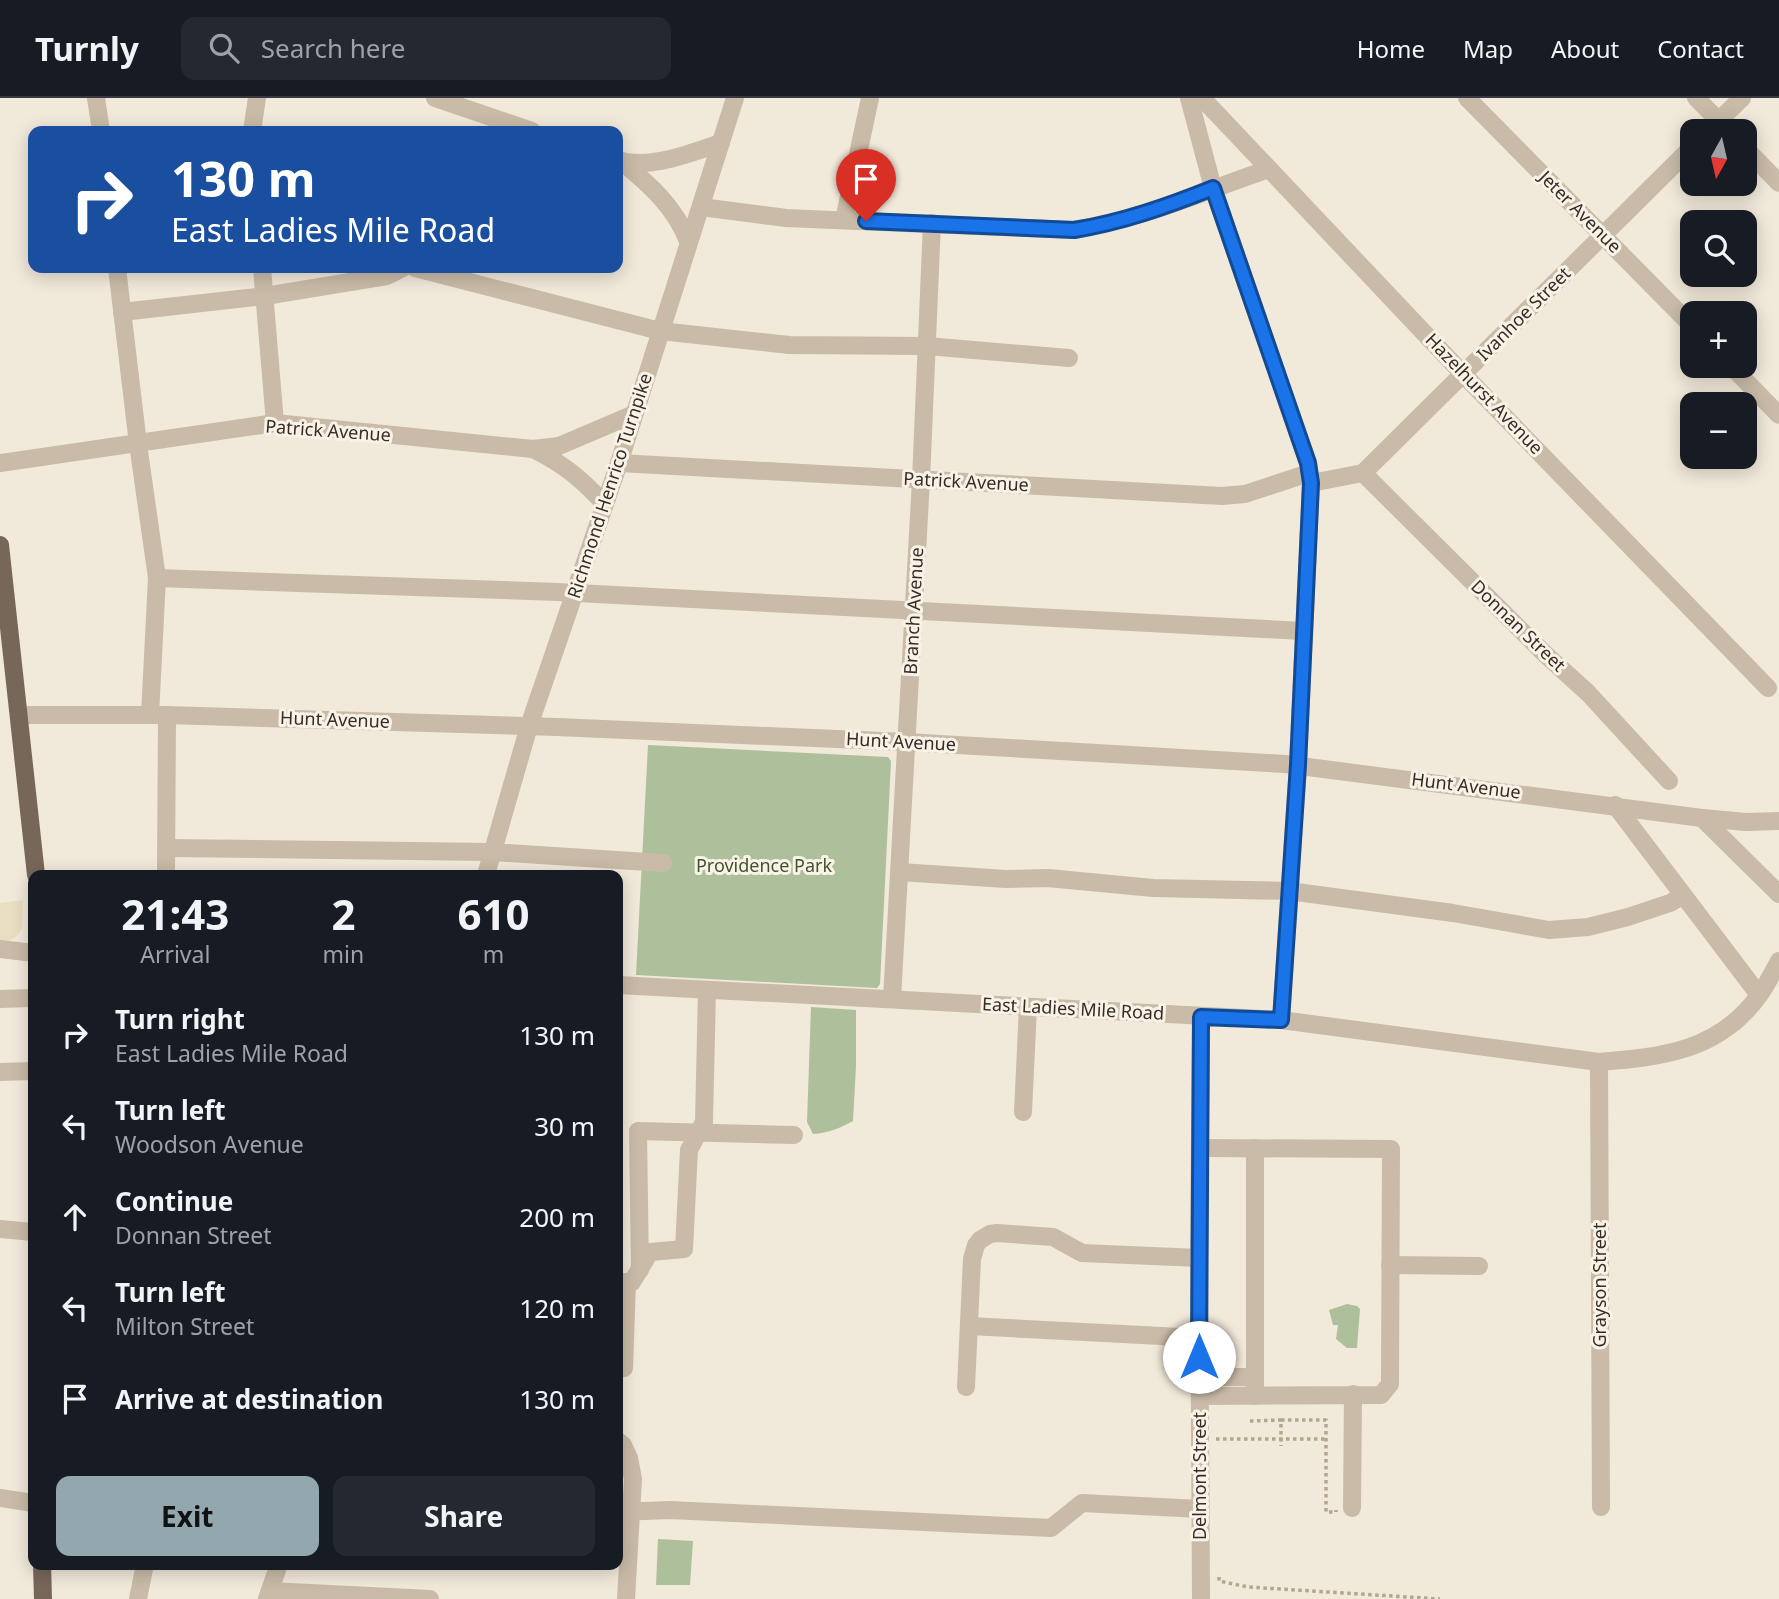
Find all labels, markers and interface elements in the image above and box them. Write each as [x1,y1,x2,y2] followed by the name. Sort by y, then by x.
[181,17,671,80] search box
[35,26,139,71] text: Turnly
[205,29,243,67] icon: search
[261,30,405,66] text: Search here
[1357,32,1425,65] text: Home
[1463,32,1513,65] text: Map
[1551,32,1619,65] text: About
[1657,32,1744,65] text: Contact
[1680,119,1757,196] north arrow
[1680,119,1757,469] map controls
[171,145,316,211] text: 130 m
[836,149,896,221] pin
[56,154,147,245] icon: right
[847,160,885,198] icon: arrive
[1533,164,1627,258] street label: Jeter Avenue
[171,208,495,251] text: East Ladies Mile Road
[1680,210,1757,287] button: search
[1471,261,1576,365] street label: Ivanhoe Street
[1680,301,1757,378] button: +
[1421,328,1549,459] street label: Hazelhurst Avenue
[561,370,657,601] street label: Richmond Henrico Turnpike
[1680,392,1757,469] button: −
[265,414,392,446] street label: Patrick Avenue
[903,466,1029,496] street label: Patrick Avenue
[898,547,928,675] street label: Branch Avenue
[1466,574,1571,677] street label: Donnan Street
[280,705,390,733] street label: Hunt Avenue
[846,726,957,756] street label: Hunt Avenue
[1410,766,1522,804] street label: Hunt Avenue
[696,853,832,877] park label: Providence Park
[121,885,229,942] text: 21:43
[331,885,355,942] text: 2
[458,885,530,942] text: 610
[140,938,210,970] text: Arrival
[323,938,364,970] text: min
[483,938,504,970] text: m
[981,991,1165,1025] street label: East Ladies Mile Road
[115,1001,245,1037] text: Turn right
[56,1016,94,1054] icon: right
[519,1017,595,1053] text: 130 m
[115,1037,348,1069] text: East Ladies Mile Road
[115,1092,226,1128] text: Turn left
[56,1107,94,1145] icon: left
[534,1108,595,1144] text: 30 m
[115,1128,304,1160] text: Woodson Avenue
[115,1183,233,1219] text: Continue
[56,1198,94,1236] icon: ahead
[519,1199,595,1235] text: 200 m
[115,1219,271,1251] text: Donnan Street
[1587,1222,1611,1348] street label: Grayson Street
[115,1274,226,1310] text: Turn left
[56,1289,94,1327] icon: left
[519,1290,595,1326] text: 120 m
[115,1310,254,1342] text: Milton Street
[1162,1320,1236,1394] position arrow
[56,1380,94,1418] icon: arrive
[115,1381,384,1417] text: Arrive at destination
[519,1381,595,1417] text: 130 m
[1187,1411,1211,1540] street label: Delmont Street
[56,1476,319,1556] button: Exit
[333,1476,595,1556] button: Share

